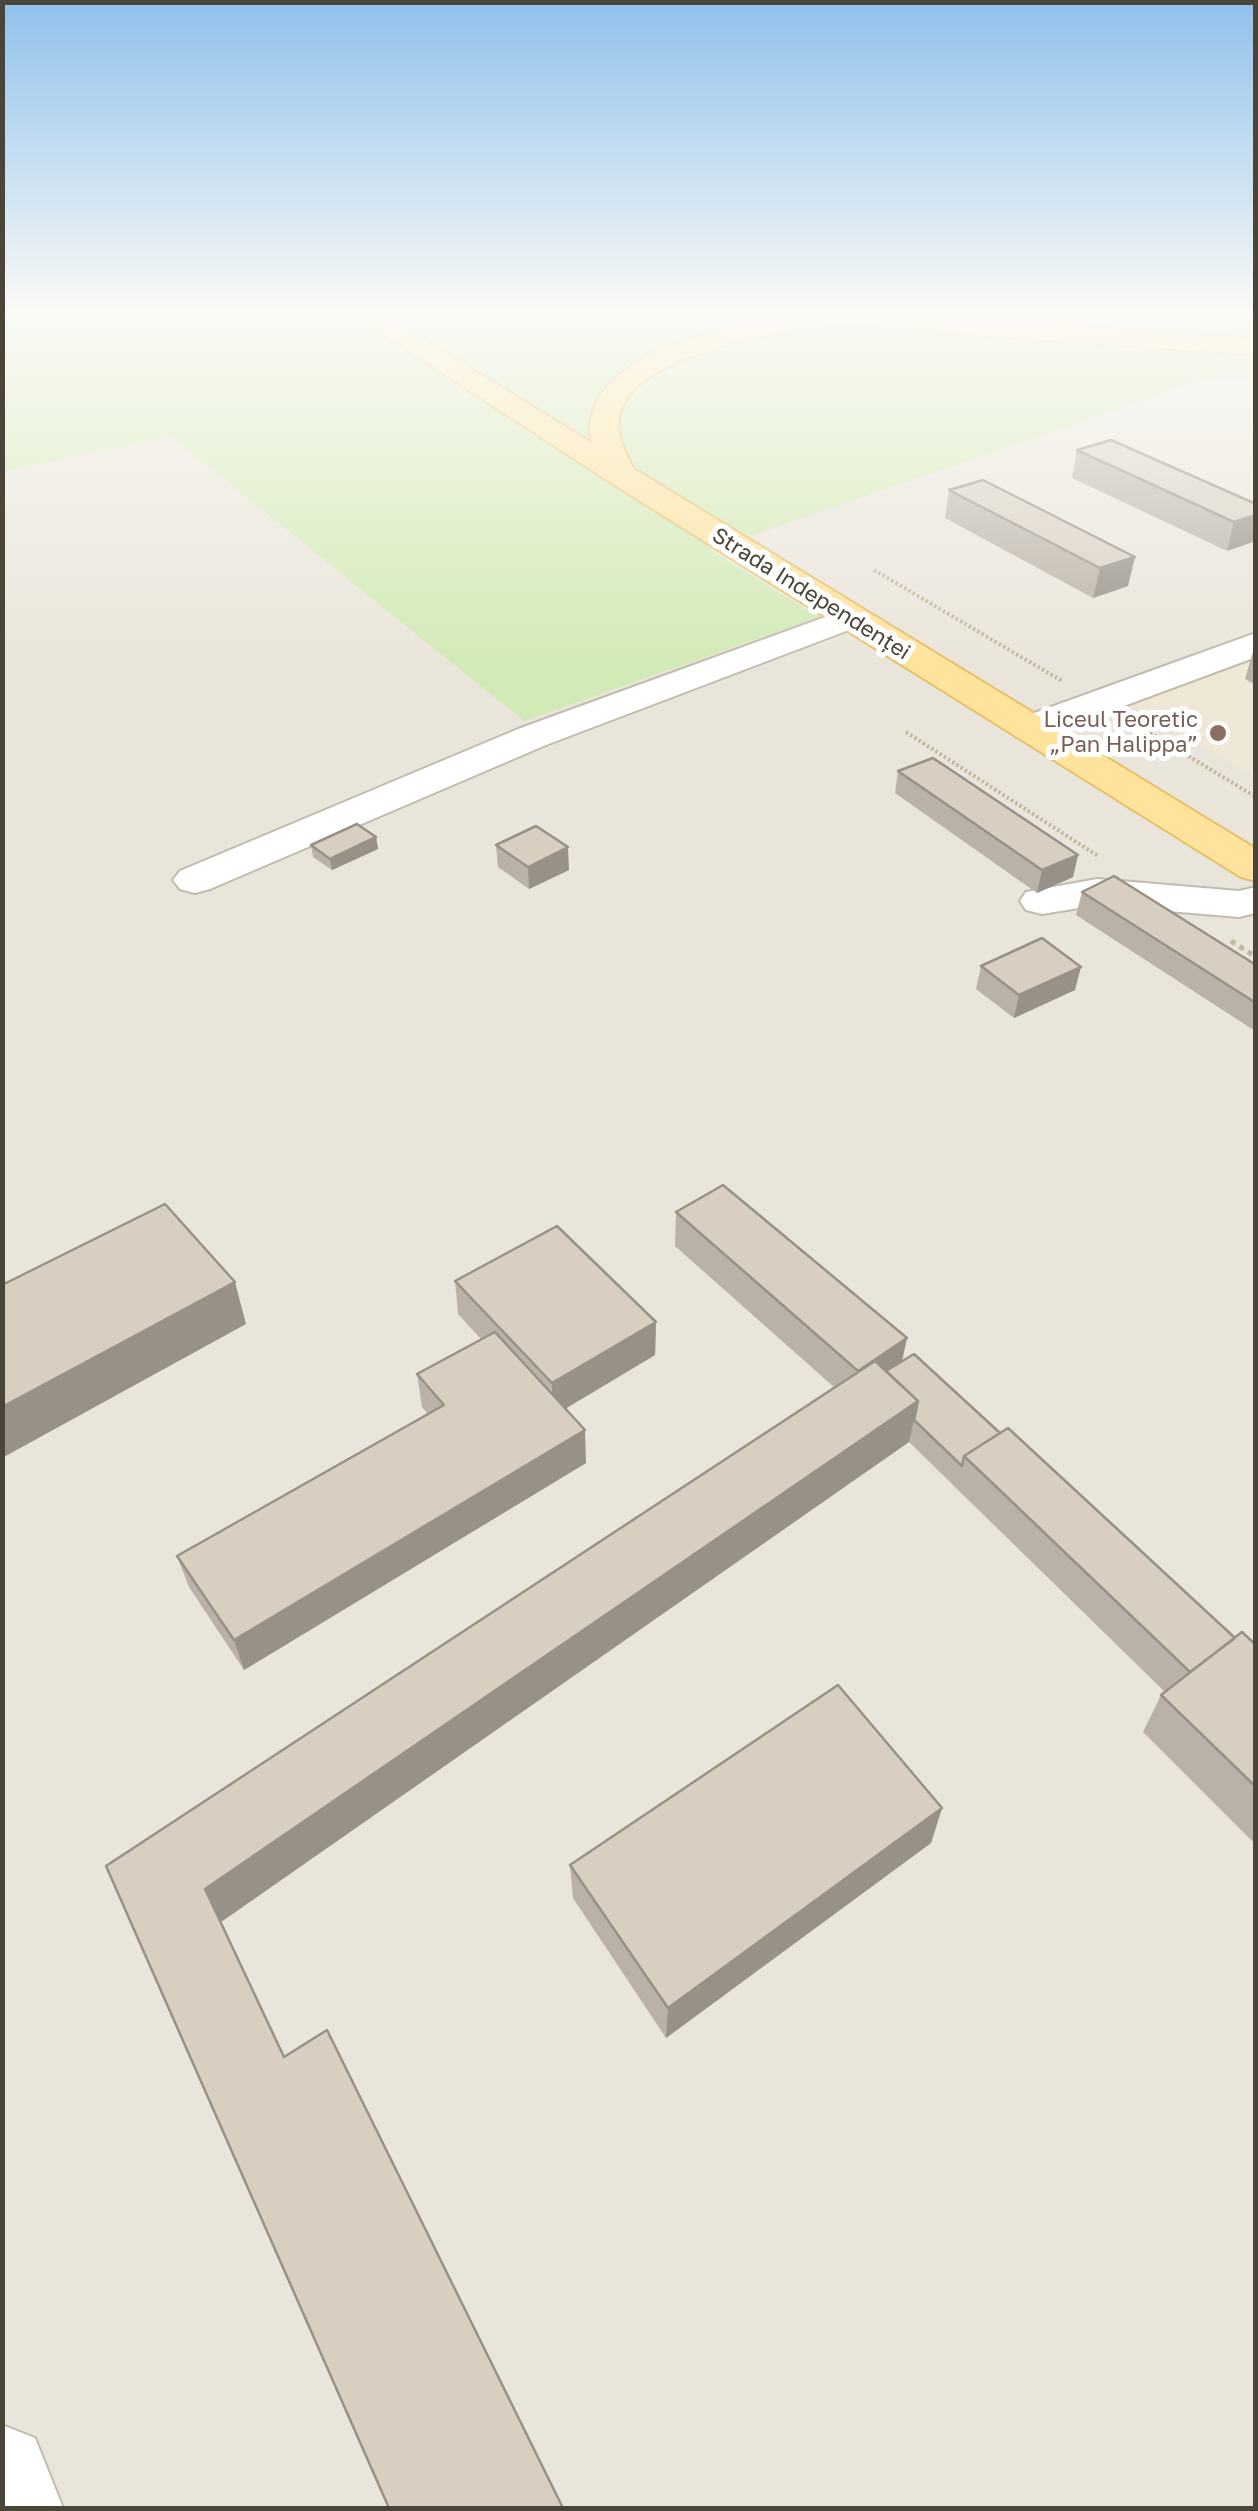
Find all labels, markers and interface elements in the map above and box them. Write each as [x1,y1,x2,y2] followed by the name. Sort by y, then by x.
[707,522,915,666] street label: Strada Independenței
[1044,707,1198,758] place label: Liceul Teoretic „Pan Halippa”
[1207,722,1229,744] marker: Liceul Teoretic „Pan Halippa”

